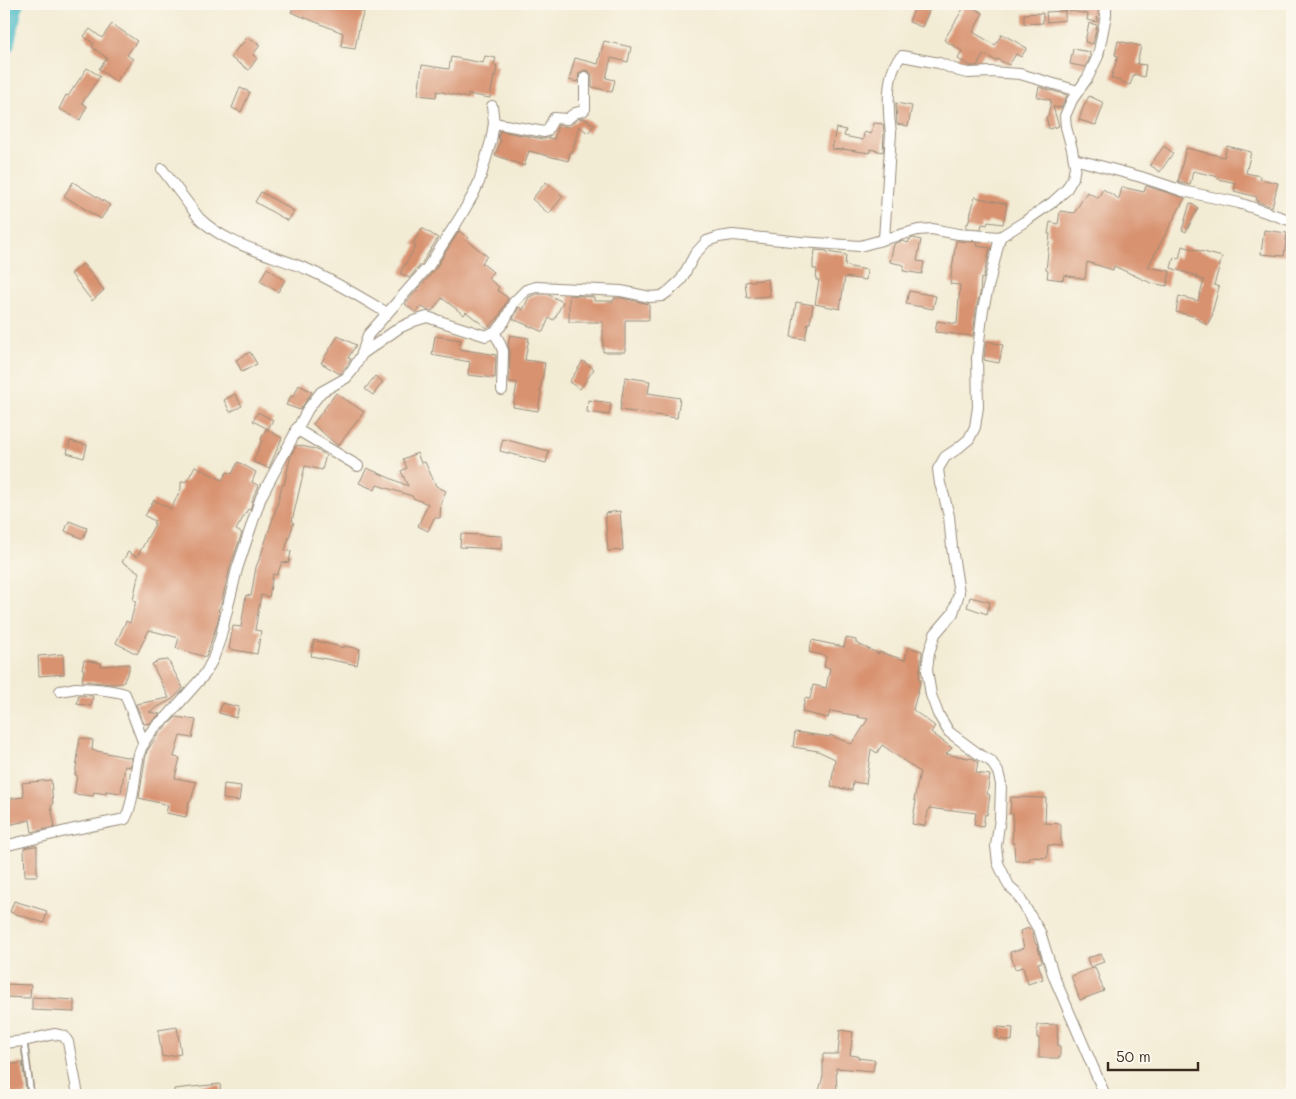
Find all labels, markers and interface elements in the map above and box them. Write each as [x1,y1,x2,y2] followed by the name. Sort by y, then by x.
[1108,1039,1198,1071] scale bar
[1116,1046,1151,1066] text: 50 m

